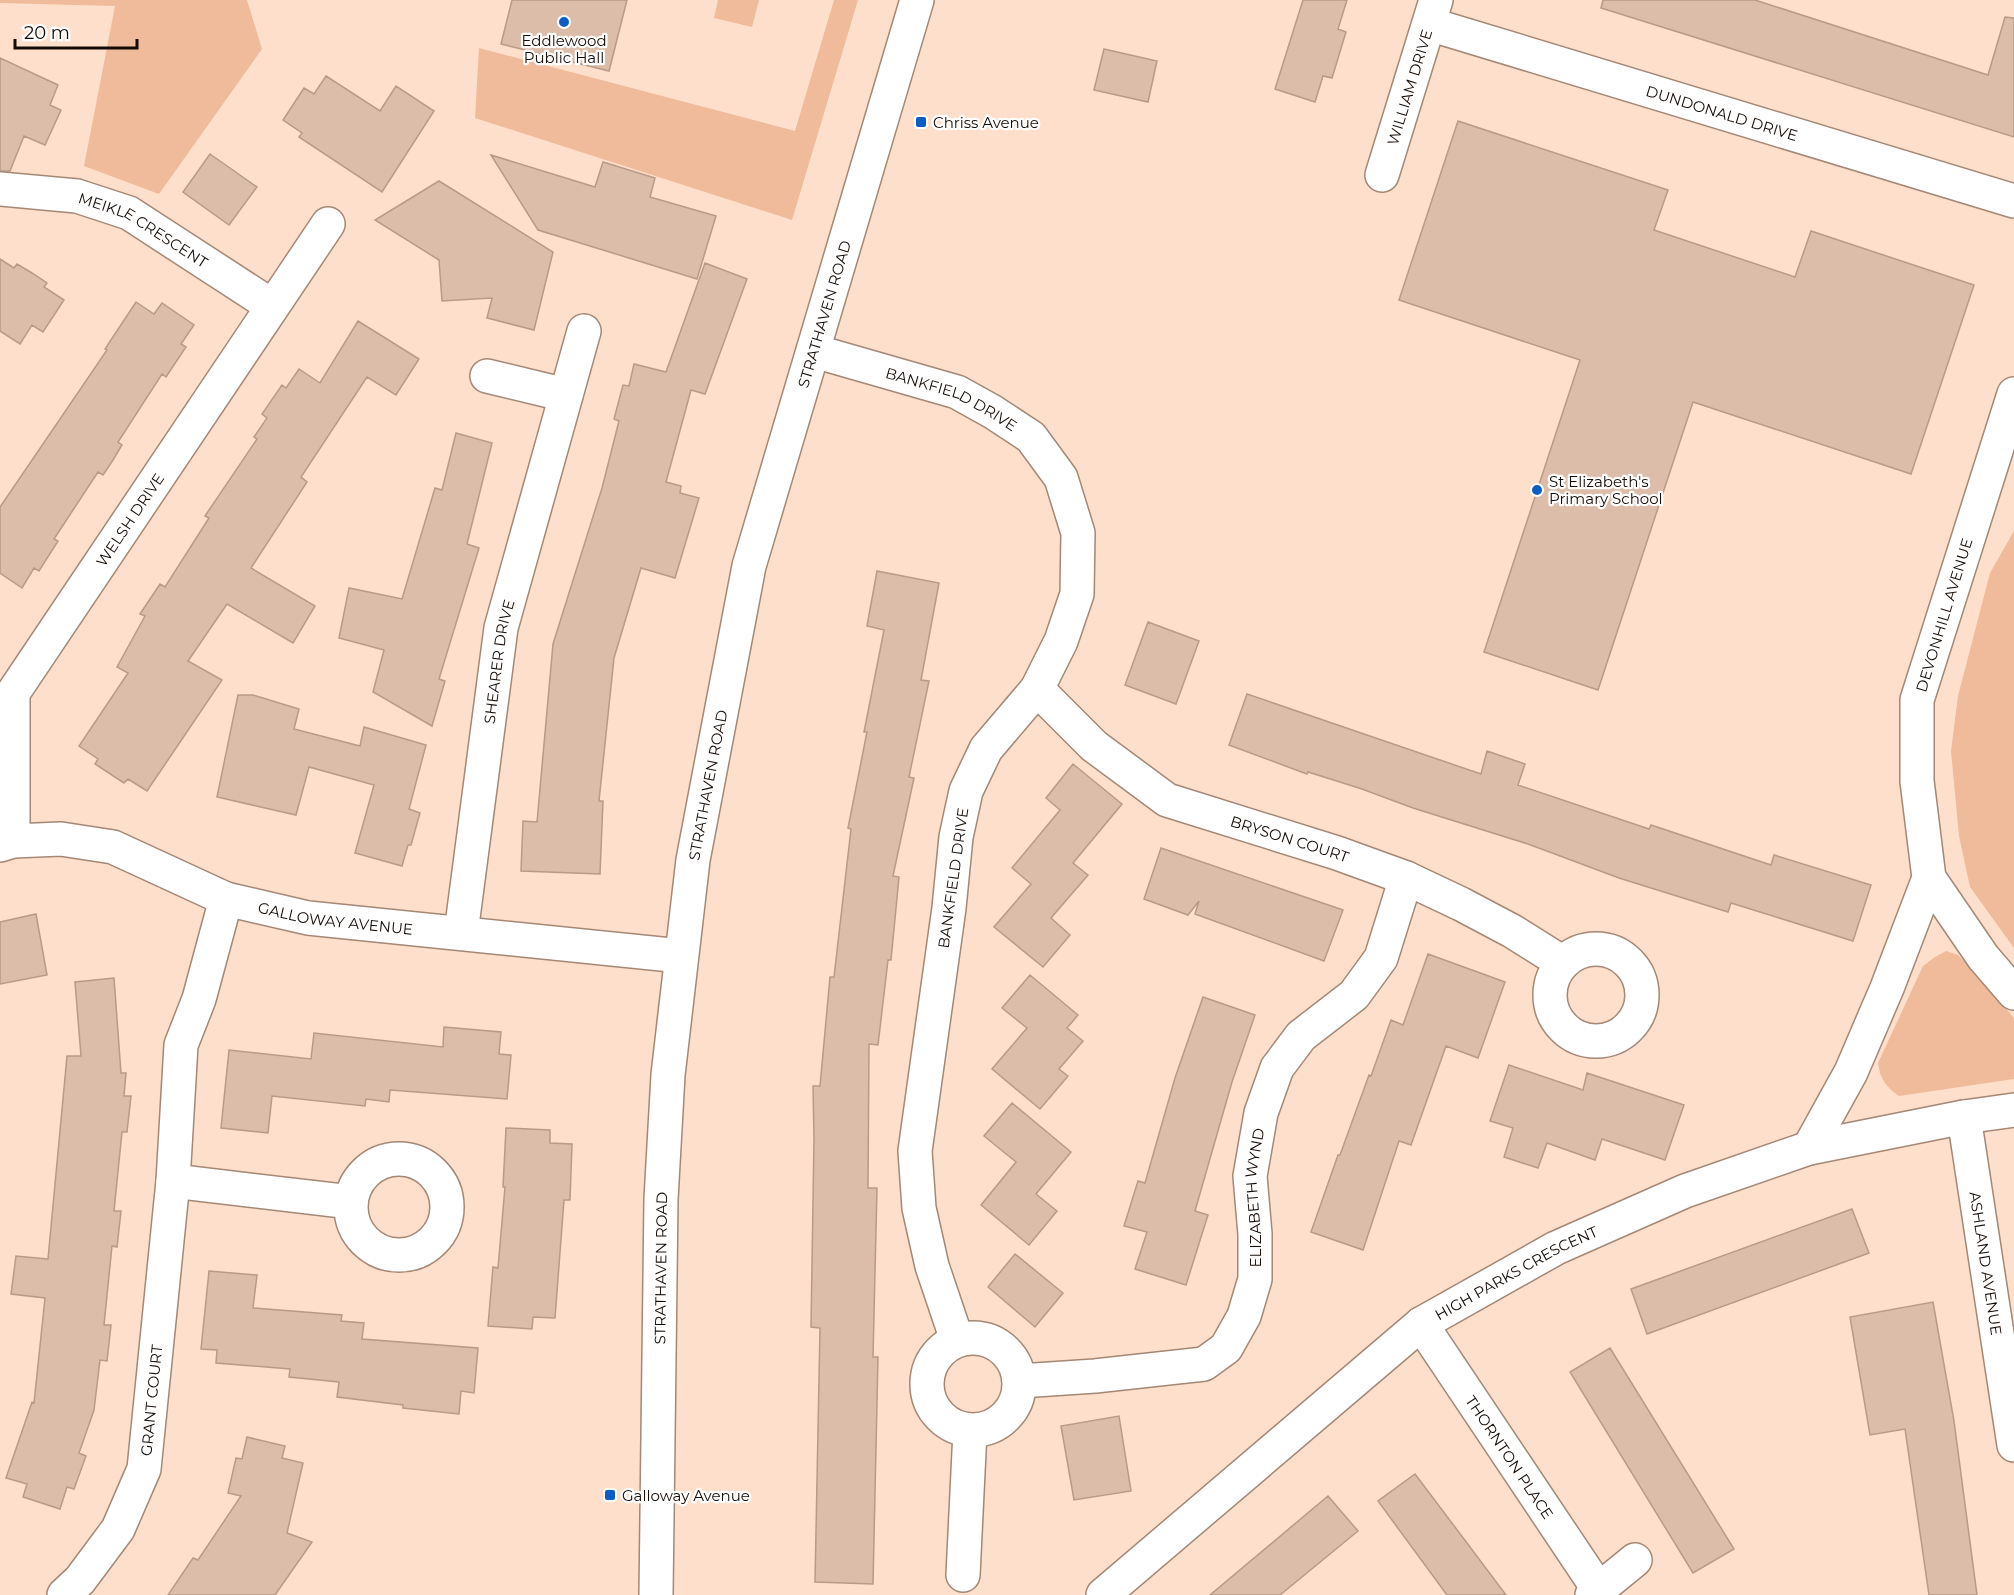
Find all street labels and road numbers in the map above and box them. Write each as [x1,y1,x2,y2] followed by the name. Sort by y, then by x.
[1382,27,1436,147] street label: WILLIAM DRIVE
[1644,81,1800,145] street label: DUNDONALD DRIVE
[76,188,212,272] street label: MEIKLE CRESCENT
[793,238,855,390] street label: STRATHAVEN ROAD
[883,363,1021,435] street label: BANKFIELD DRIVE
[91,469,168,570] street label: WELSH DRIVE
[1912,536,1976,694] street label: DEVONHILL AVENUE
[479,597,518,725] street label: SHEARER DRIVE
[684,708,731,862] street label: STRATHAVEN ROAD
[934,806,972,950] street label: BANKFIELD DRIVE
[1228,811,1352,866] street label: BRYSON COURT
[256,897,414,938] street label: GALLOWAY AVENUE
[1240,1126,1268,1268] street label: ELIZABETH WYND
[1966,1190,2007,1336] street label: ASHLAND AVENUE
[650,1191,671,1345] street label: STRATHAVEN ROAD
[1431,1221,1601,1324] street label: HIGH PARKS CRESCENT
[136,1343,166,1457] street label: GRANT COURT
[1462,1392,1558,1522] street label: THORNTON PLACE

